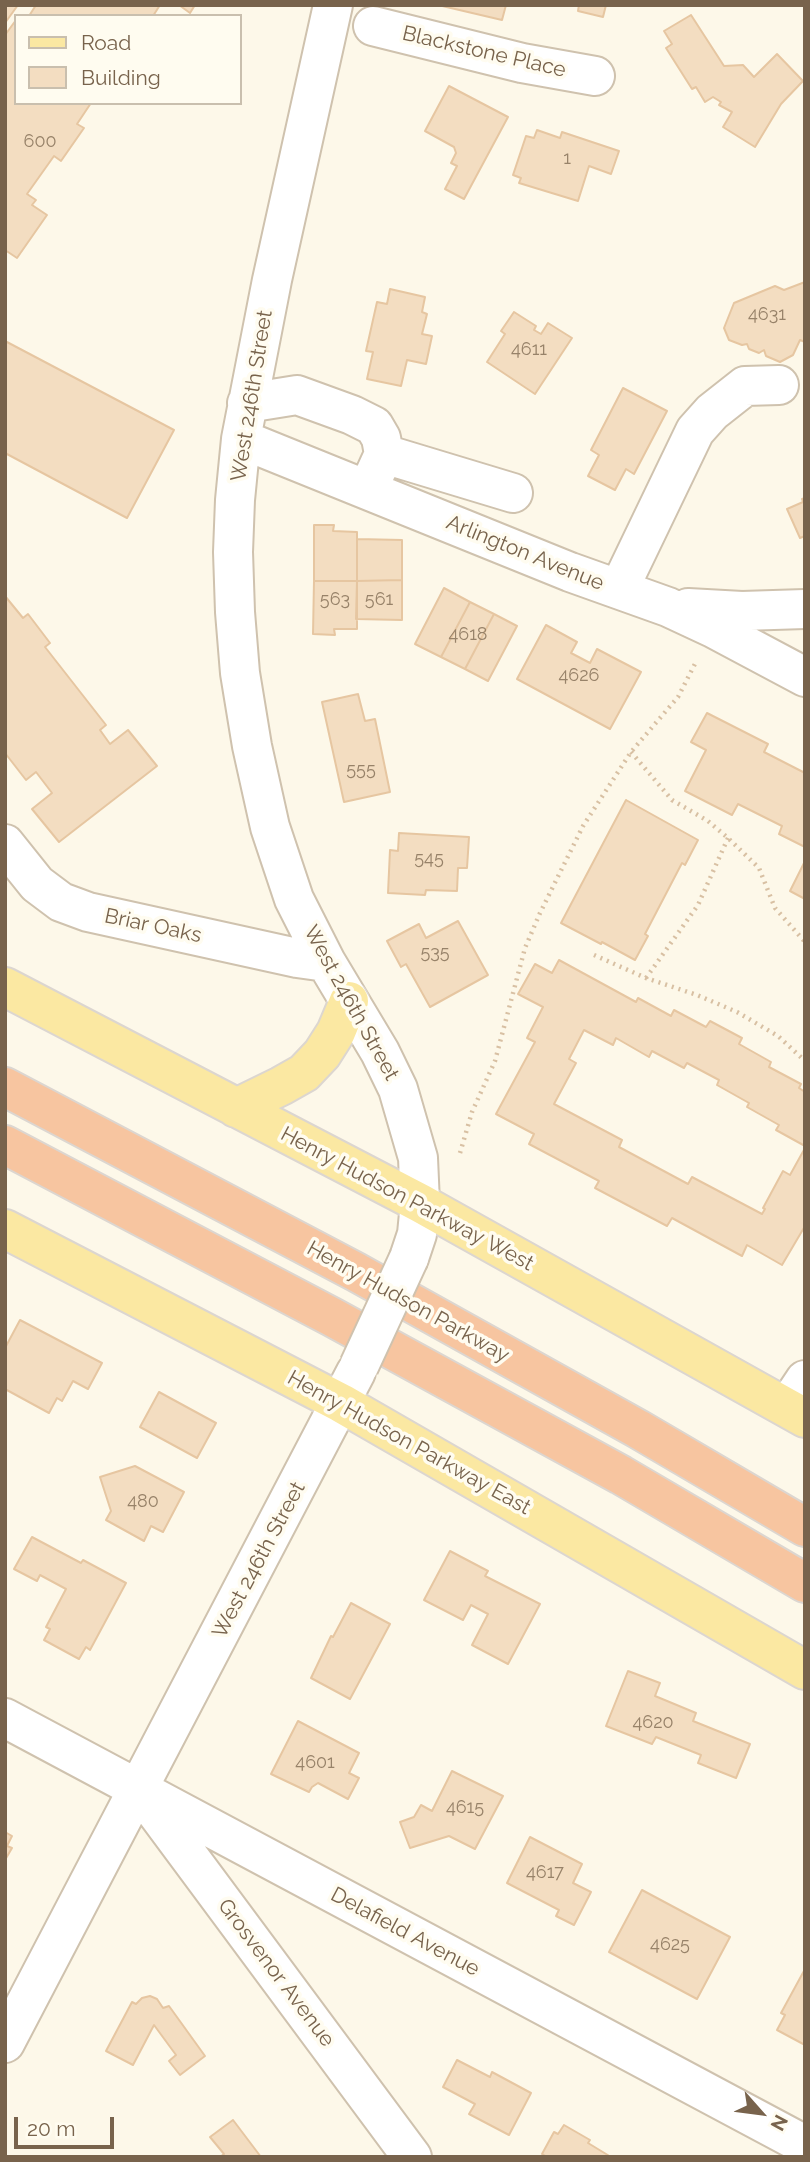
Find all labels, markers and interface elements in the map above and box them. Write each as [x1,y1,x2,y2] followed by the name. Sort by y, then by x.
[14,14,242,105] legend
[400,21,568,83] street label: Blackstone Place
[81,30,131,55] text: Road
[81,65,161,90] text: Building
[24,131,56,153] house number: 600
[563,148,571,170] house number: 1
[748,304,786,326] house number: 4631
[226,308,278,484] street label: West 246th Street
[511,339,547,361] house number: 4611
[443,510,607,596] street label: Arlington Avenue
[320,589,350,611] house number: 563
[365,589,393,611] house number: 561
[448,624,488,646] house number: 4618
[559,665,599,687] house number: 4626
[346,759,376,781] house number: 555
[414,848,444,870] house number: 545
[102,903,204,949] street label: Briar Oaks
[298,921,404,1085] street label: West 246th Street
[420,942,450,964] house number: 535
[276,1121,538,1277] street label: Henry Hudson Parkway West
[302,1236,514,1368] street label: Henry Hudson Parkway
[283,1366,535,1520] street label: Henry Hudson Parkway East
[207,1478,311,1642] street label: West 246th Street
[127,1491,159,1513] house number: 480
[632,1712,674,1734] house number: 4620
[295,1752,335,1774] house number: 4601
[446,1797,484,1819] house number: 4615
[526,1862,564,1884] house number: 4617
[326,1882,484,1982] street label: Delafield Avenue
[212,1894,340,2052] street label: Grosvenor Avenue
[650,1934,690,1956] house number: 4625
[726,2078,796,2148] north arrow
[18,2102,117,2146] scale bar
[766,2111,793,2134] text: N
[27,2116,75,2141] text: 20 m

